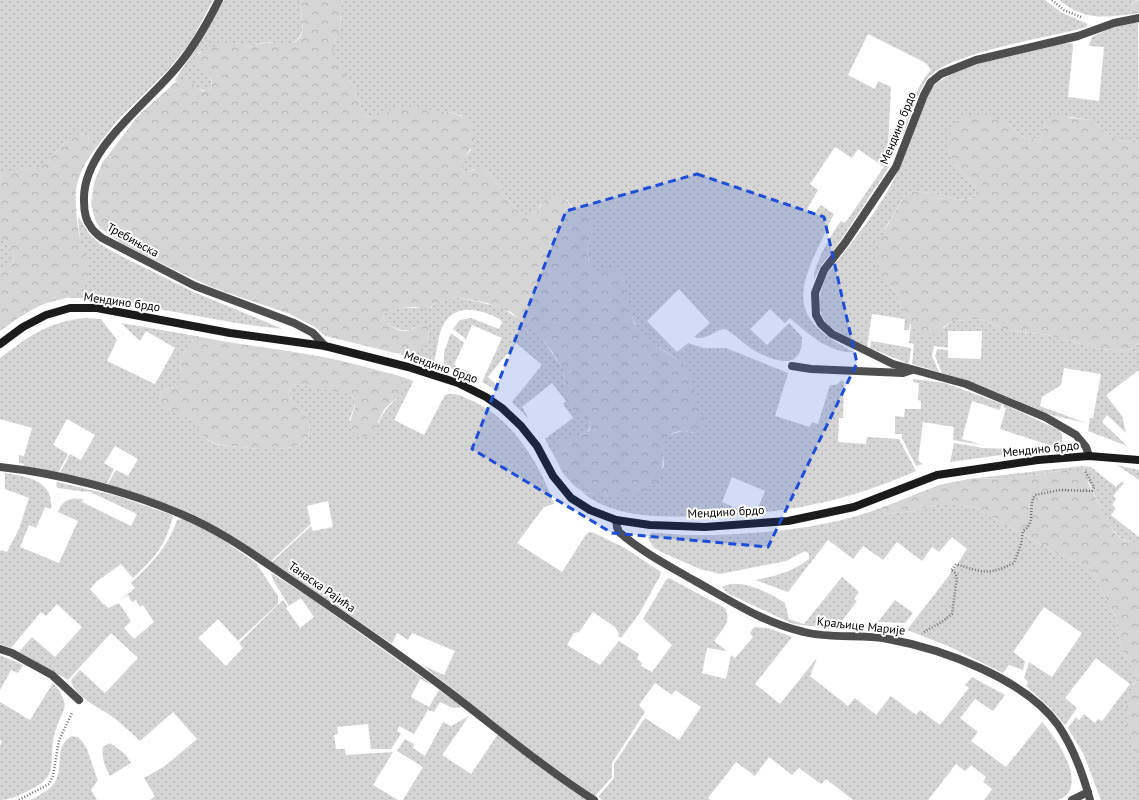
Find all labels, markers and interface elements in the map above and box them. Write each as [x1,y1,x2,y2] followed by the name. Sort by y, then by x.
[876,89,919,166] street label: Мендино брдо
[105,219,162,260] street label: Требињска
[83,289,161,314] street label: Мендино брдо
[402,347,480,386] street label: Мендино брдо
[1002,437,1080,460] street label: Мендино брдо
[687,502,765,521] street label: Мендино брдо
[286,558,359,615] street label: Танаска Рајића
[816,613,906,638] street label: Краљице Марије

